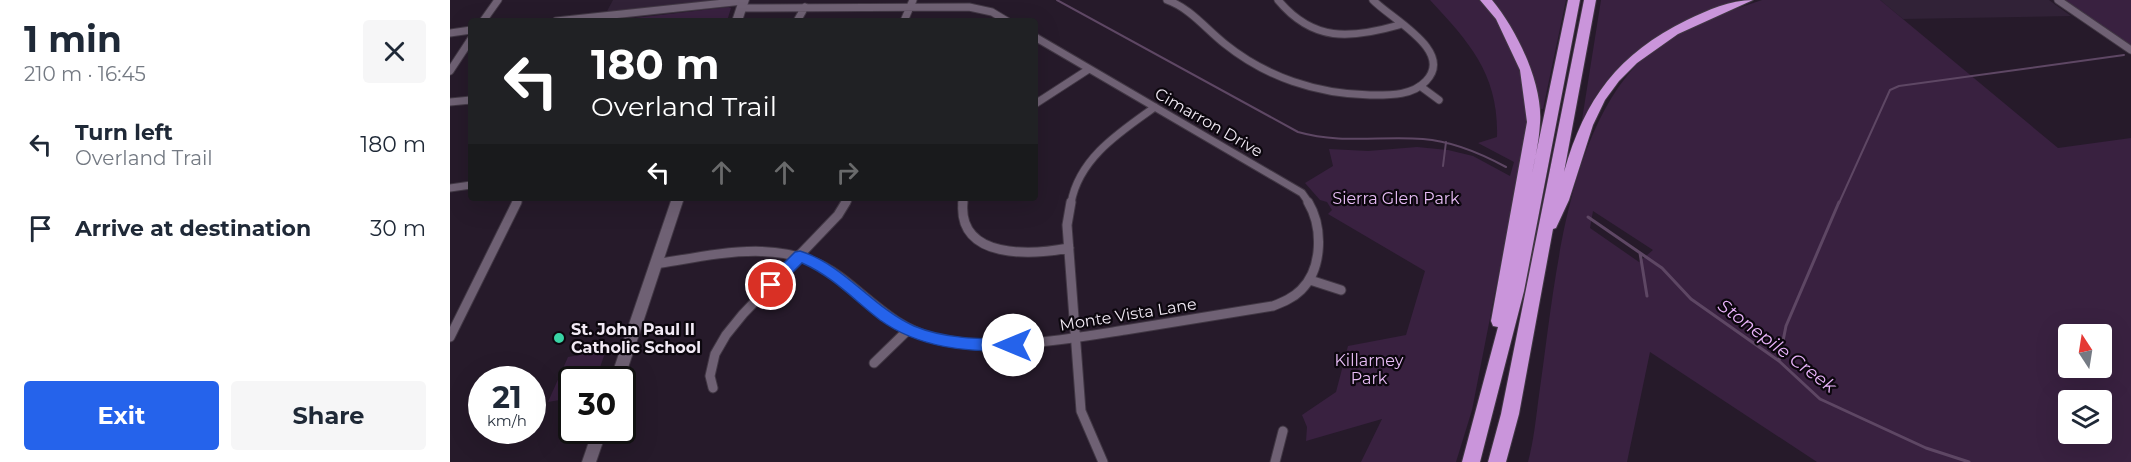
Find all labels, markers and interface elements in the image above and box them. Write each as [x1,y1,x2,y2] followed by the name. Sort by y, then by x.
[24,17,122,61] text: 1 min
[363,20,426,83] button: close
[591,38,720,90] text: 180 m
[492,42,570,120] icon: left
[24,62,146,86] text: 210 m · 16:45
[1151,84,1266,161] street label: Cimarron Drive
[591,90,777,123] text: Overland Trail
[75,119,173,146] text: Turn left
[24,128,57,161] icon: left
[360,131,426,158] text: 180 m
[75,146,213,170] text: Overland Trail
[642,156,675,189] icon: left
[705,156,738,189] icon: ahead
[768,156,801,189] icon: ahead
[831,156,864,189] icon: right
[1332,189,1460,208] park label: Sierra Glen Park
[24,212,57,245] icon: arrive
[75,215,311,242] text: Arrive at destination
[370,215,426,242] text: 30 m
[745,259,796,310] pin
[754,268,787,301] icon: arrive
[1058,294,1198,335] street label: Monte Vista Lane
[1714,294,1841,398] water label: Stonepile Creek
[981,313,1045,377] position arrow
[571,320,701,357] place label: St. John Paul II Catholic School
[2058,324,2112,378] north arrow
[2058,324,2112,444] map controls
[552,331,566,345] marker: St. John Paul II Catholic School
[1334,351,1404,388] park label: Killarney Park
[558,366,636,444] speed limit sign: 30
[492,379,522,416] text: 21
[24,381,219,450] button: Exit
[231,381,426,450] button: Share
[2058,390,2112,444] button: layers
[487,411,527,430] text: km/h

